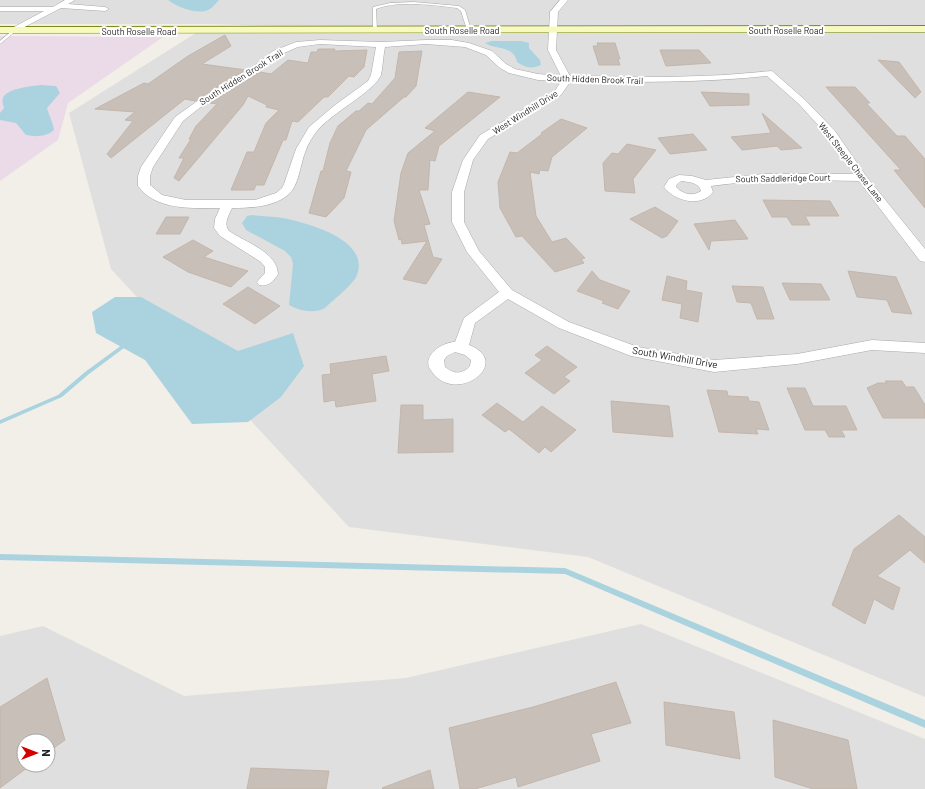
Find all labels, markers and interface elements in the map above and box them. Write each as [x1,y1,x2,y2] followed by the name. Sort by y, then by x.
[424,25,500,36] street label: South Roselle Road
[748,25,824,36] street label: South Roselle Road
[101,26,177,37] street label: South Roselle Road
[197,47,285,107] street label: South Hidden Brook Trail
[547,72,643,86] street label: South Hidden Brook Trail
[490,87,560,136] street label: West Windhill Drive
[816,120,886,204] street label: West Steeple Chase Lane
[735,172,831,184] street label: South Saddleridge Court
[631,344,719,370] street label: South Windhill Drive
[16,733,56,773] north arrow
[40,749,53,757] text: N

